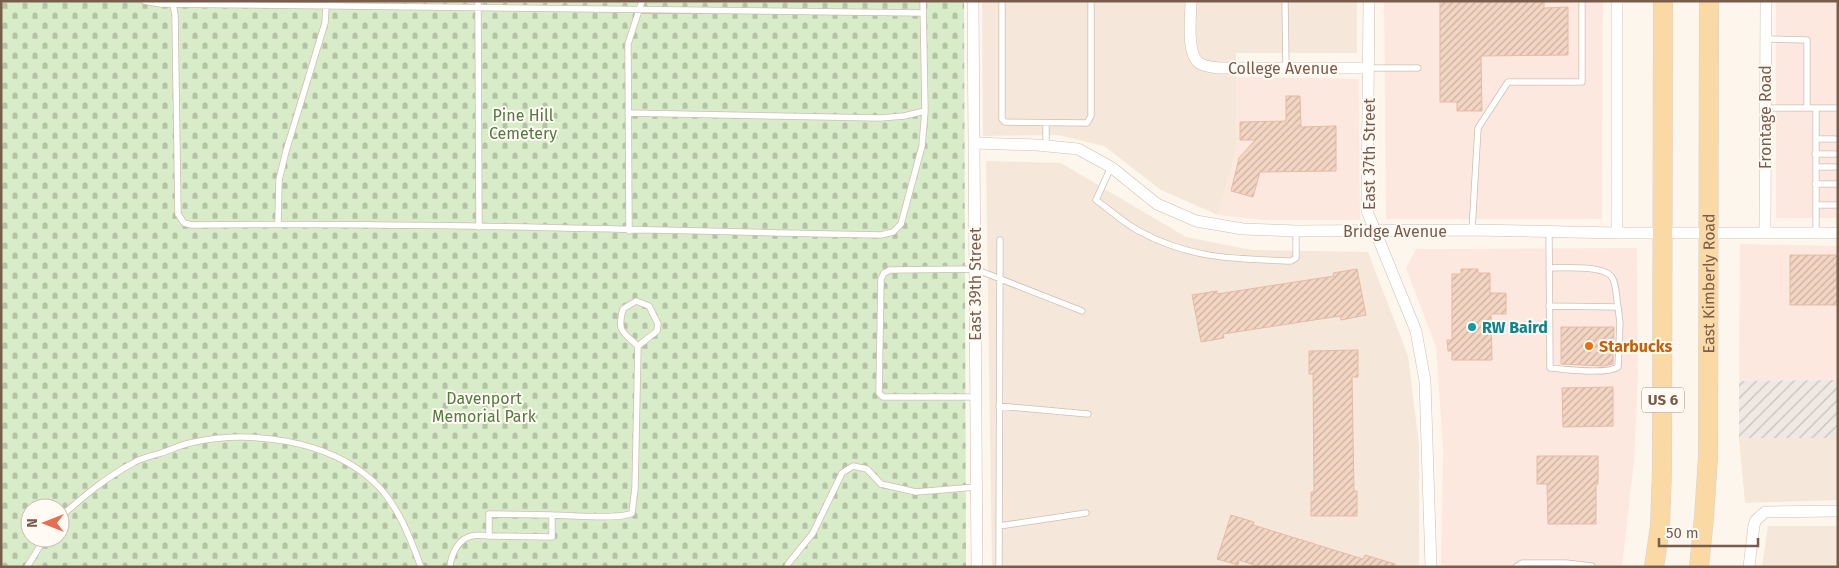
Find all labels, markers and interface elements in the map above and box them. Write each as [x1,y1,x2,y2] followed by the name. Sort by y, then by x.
[1228,59,1338,78] street label: College Avenue
[1756,65,1775,169] street label: Frontage Road
[1360,98,1379,210] street label: East 37th Street
[489,106,557,143] park label: Pine Hill Cemetery
[1699,213,1718,353] street label: East Kimberly Road
[1343,222,1447,241] street label: Bridge Avenue
[966,227,985,341] street label: East 39th Street
[1482,318,1548,337] place label: RW Baird
[1466,321,1478,333] marker: RW Baird
[1599,337,1672,356] place label: Starbucks
[1583,340,1595,352] marker: Starbucks
[1642,388,1684,412] road number: US 6
[432,389,537,426] park label: Davenport Memorial Park
[20,498,70,548] north arrow
[1659,516,1758,548] scale bar
[24,518,41,528] text: N
[1666,524,1699,542] text: 50 m

